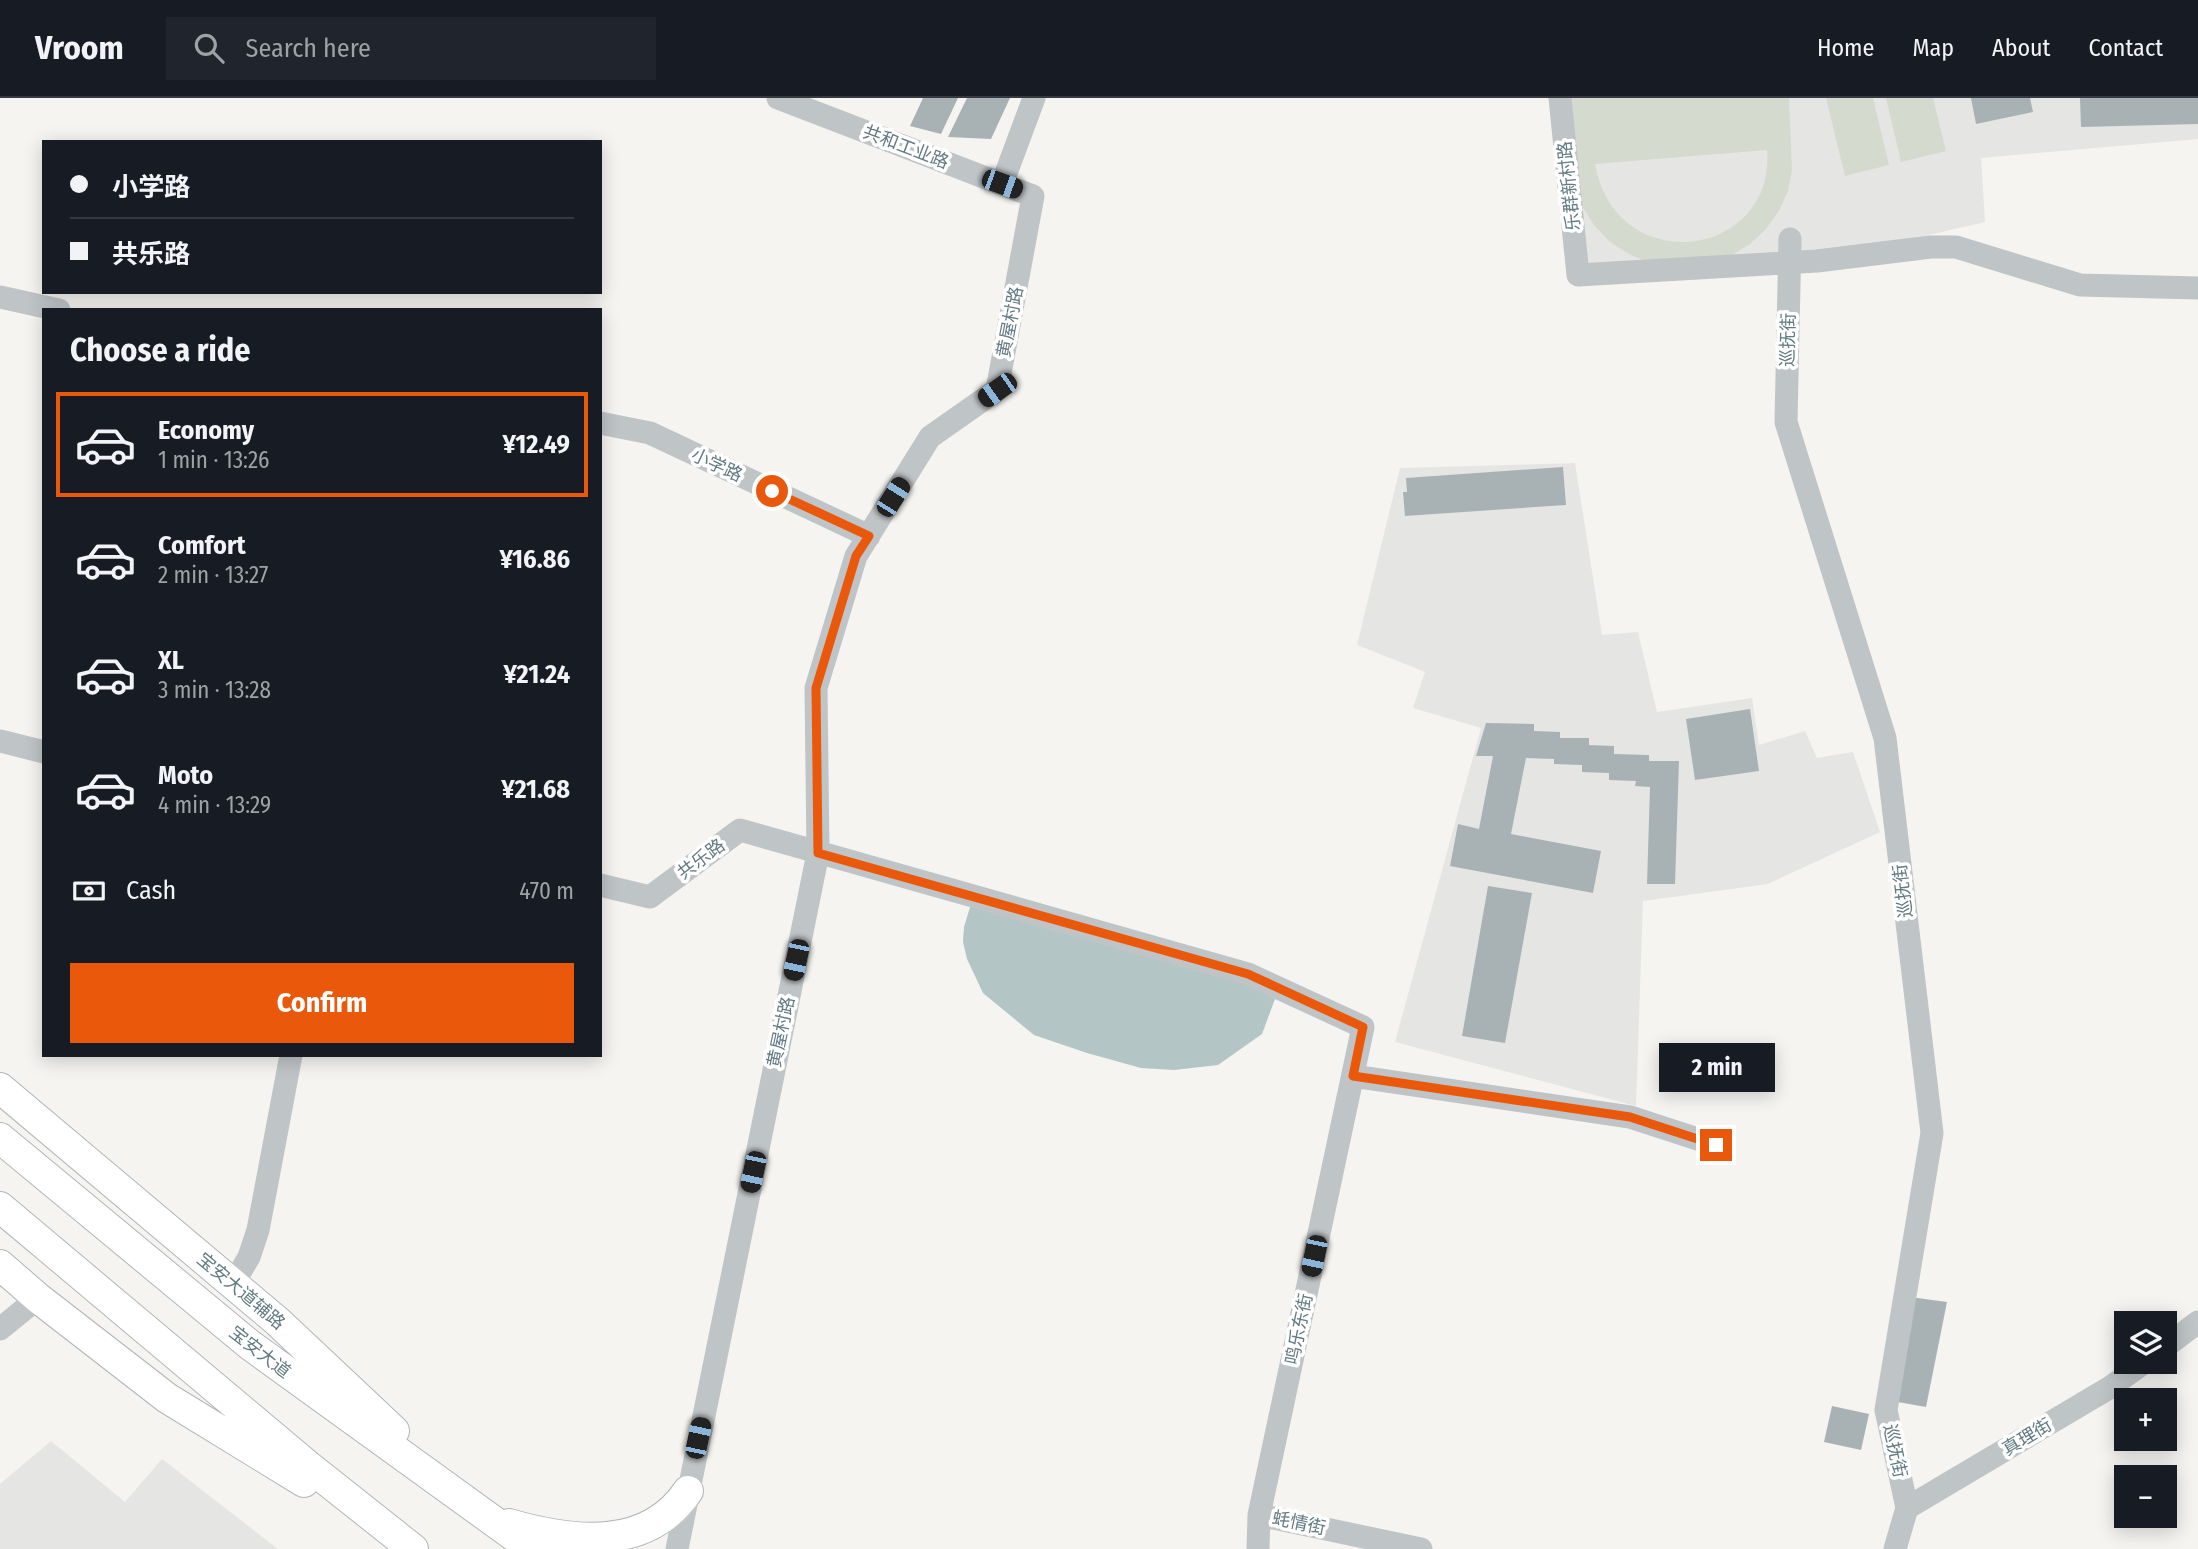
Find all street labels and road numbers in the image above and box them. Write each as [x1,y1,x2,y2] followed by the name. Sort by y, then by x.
[860,121,952,173] street label: 共和工业路
[1553,140,1585,232] street label: 乐群新村路
[992,285,1028,359] street label: 黄屋村路
[1777,313,1799,367] street label: 巡抚街
[688,444,746,486] street label: 小学路
[673,834,729,884] street label: 共乐路
[1889,863,1917,919] street label: 巡抚街
[763,994,799,1070] street label: 黄屋村路
[193,1248,289,1334] street label: 宝安大道辅路
[1281,1291,1317,1367] street label: 鸣乐东街
[225,1321,295,1383] street label: 宝安大道
[1998,1414,2056,1460] street label: 真理街
[1879,1422,1911,1480] street label: 巡抚街
[1270,1507,1328,1539] street label: 蚝情街

